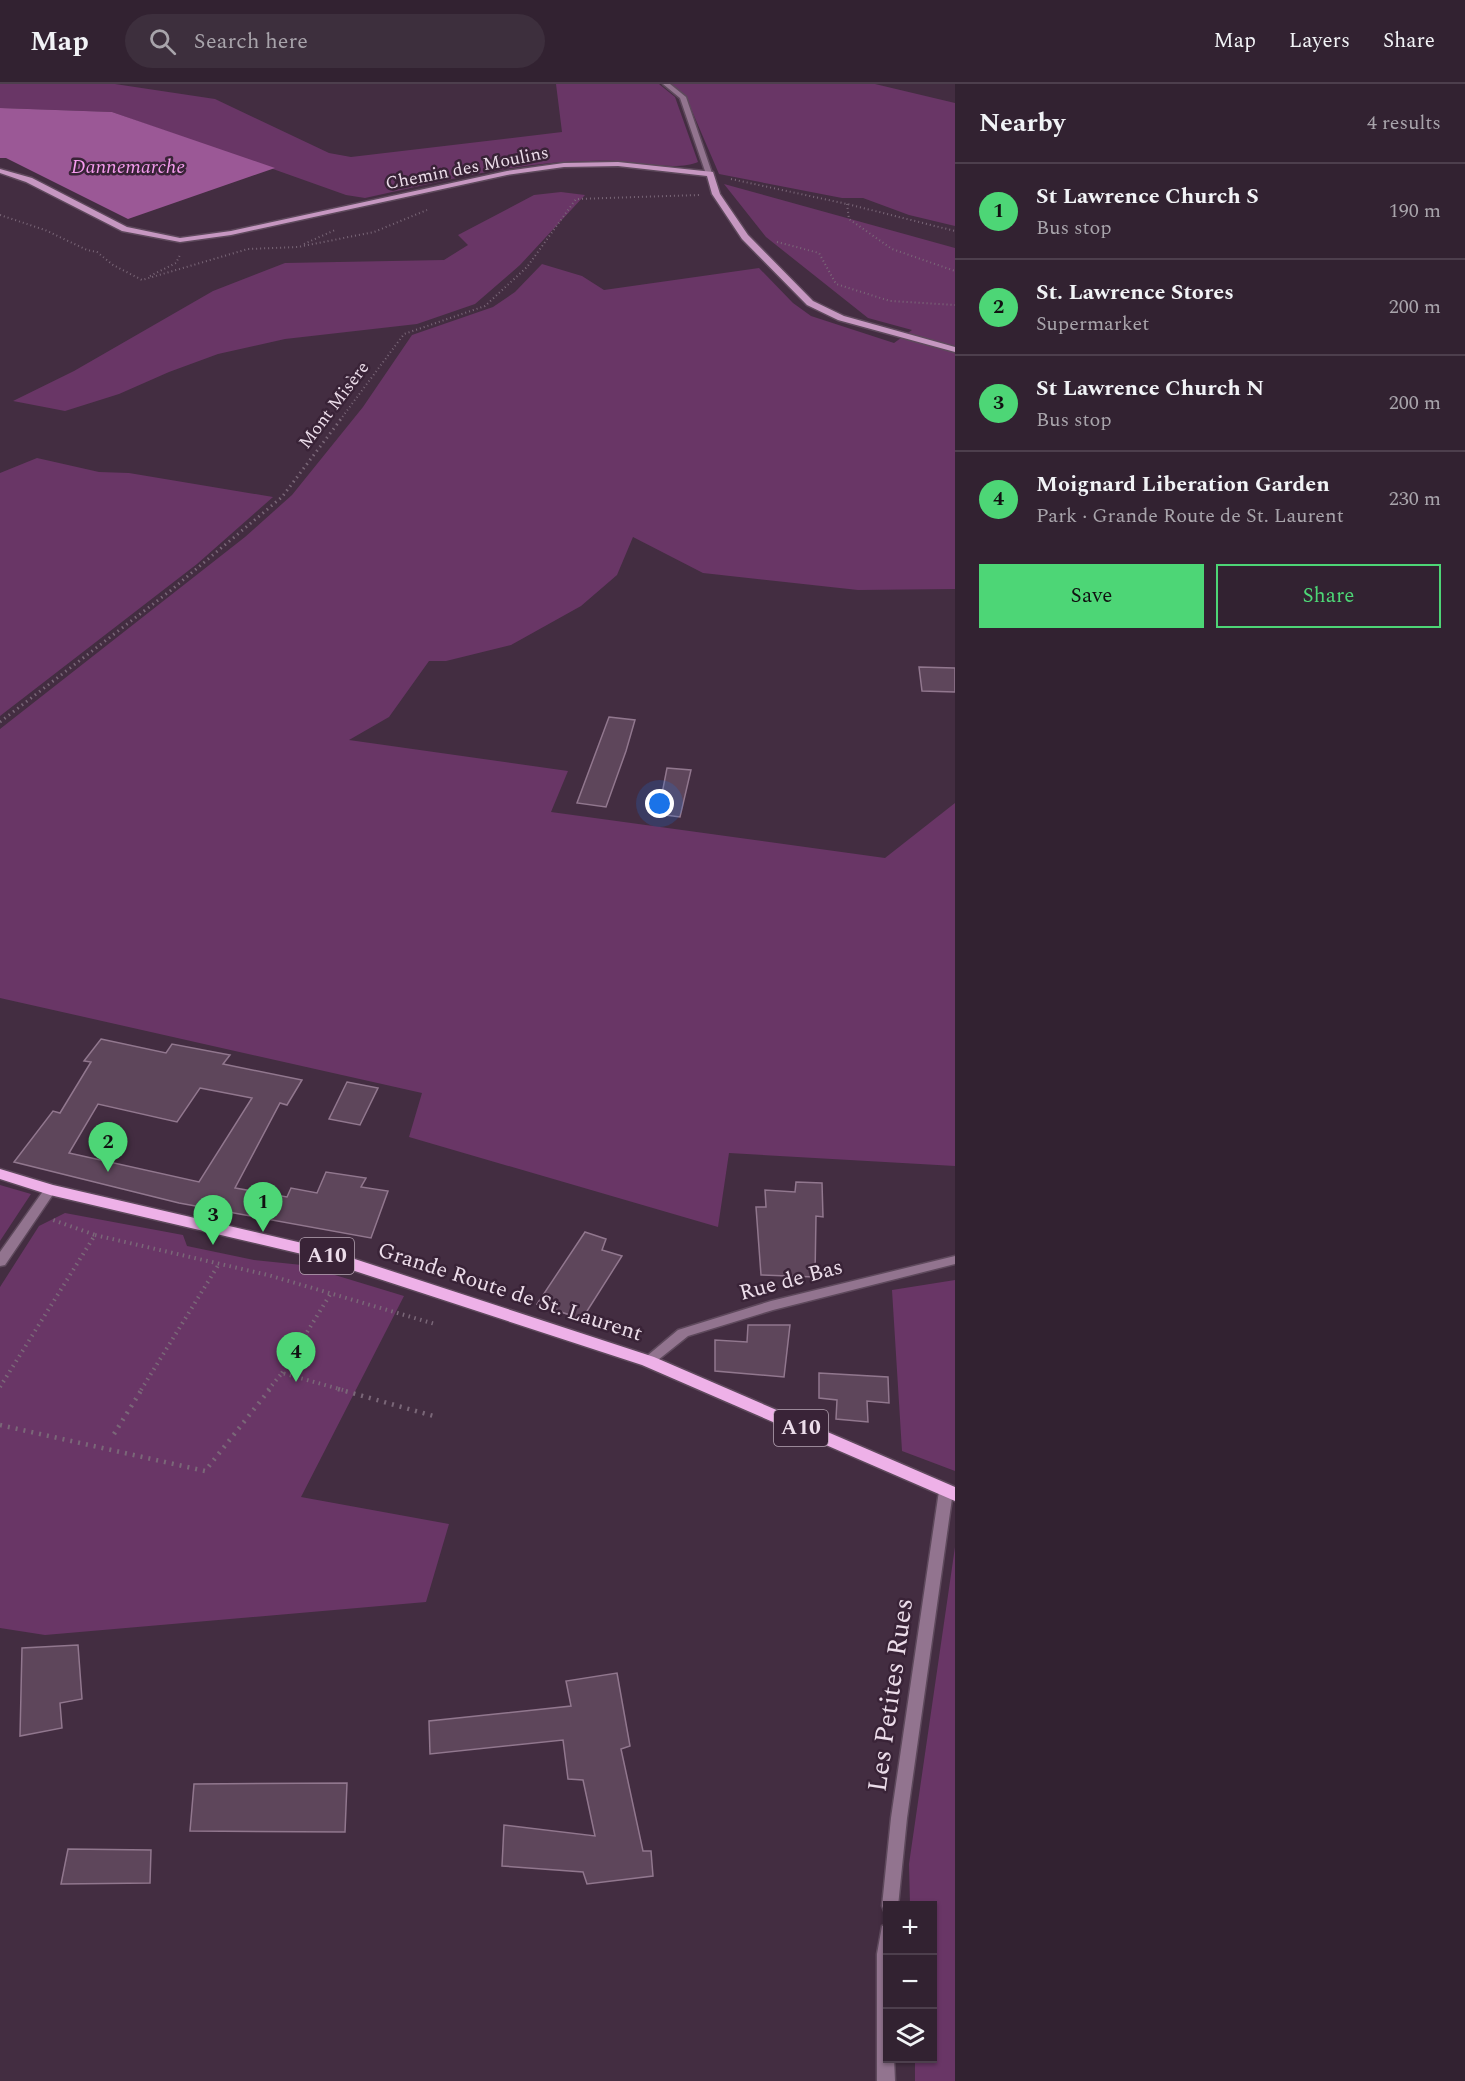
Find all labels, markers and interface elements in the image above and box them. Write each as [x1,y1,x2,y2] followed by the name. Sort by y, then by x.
[125,14,545,68] search box
[30,20,89,63] text: Map
[146,25,179,58] icon: search
[194,25,308,58] text: Search here
[1214,25,1256,57] text: Map
[1289,25,1350,57] text: Layers
[1383,25,1435,57] text: Share
[979,103,1065,143] text: Nearby
[1367,108,1441,138] text: 4 results
[383,139,551,197] street label: Chemin des Moulins
[71,152,185,182] water label: Dannemarche
[1036,180,1259,213] text: St Lawrence Church S
[993,196,1004,226] text: 1
[1389,196,1441,226] text: 190 m
[1036,213,1112,243] text: Bus stop
[1036,276,1234,309] text: St. Lawrence Stores
[993,292,1004,322] text: 2
[1389,292,1441,322] text: 200 m
[1036,309,1149,339] text: Supermarket
[292,356,376,454] street label: Mont Misère
[1036,372,1264,405] text: St Lawrence Church N
[993,388,1004,418] text: 3
[1389,388,1441,418] text: 200 m
[1036,405,1112,435] text: Bus stop
[1036,468,1330,501] text: Moignard Liberation Garden
[993,484,1004,514] text: 4
[1389,484,1441,514] text: 230 m
[1036,501,1344,531] text: Park · Grande Route de St. Laurent
[979,564,1204,628] button: Save
[1216,564,1441,628] button: Share
[645,789,674,818] your location
[88,1122,128,1172] pin: 2
[244,1182,282,1232] pin: 1
[194,1196,232,1245] pin: 3
[373,1234,647,1351] street label: Grande Route de St. Laurent
[300,1238,354,1274] road number: A10
[735,1250,847,1310] street label: Rue de Bas
[276,1332,316,1382] pin: 4
[774,1410,828,1446] road number: A10
[857,1595,925,1795] street label: Les Petites Rues
[883,1901,937,2063] map controls
[883,1901,937,1955] button: +
[883,1955,937,2009] button: −
[883,2009,937,2063] button: layers

